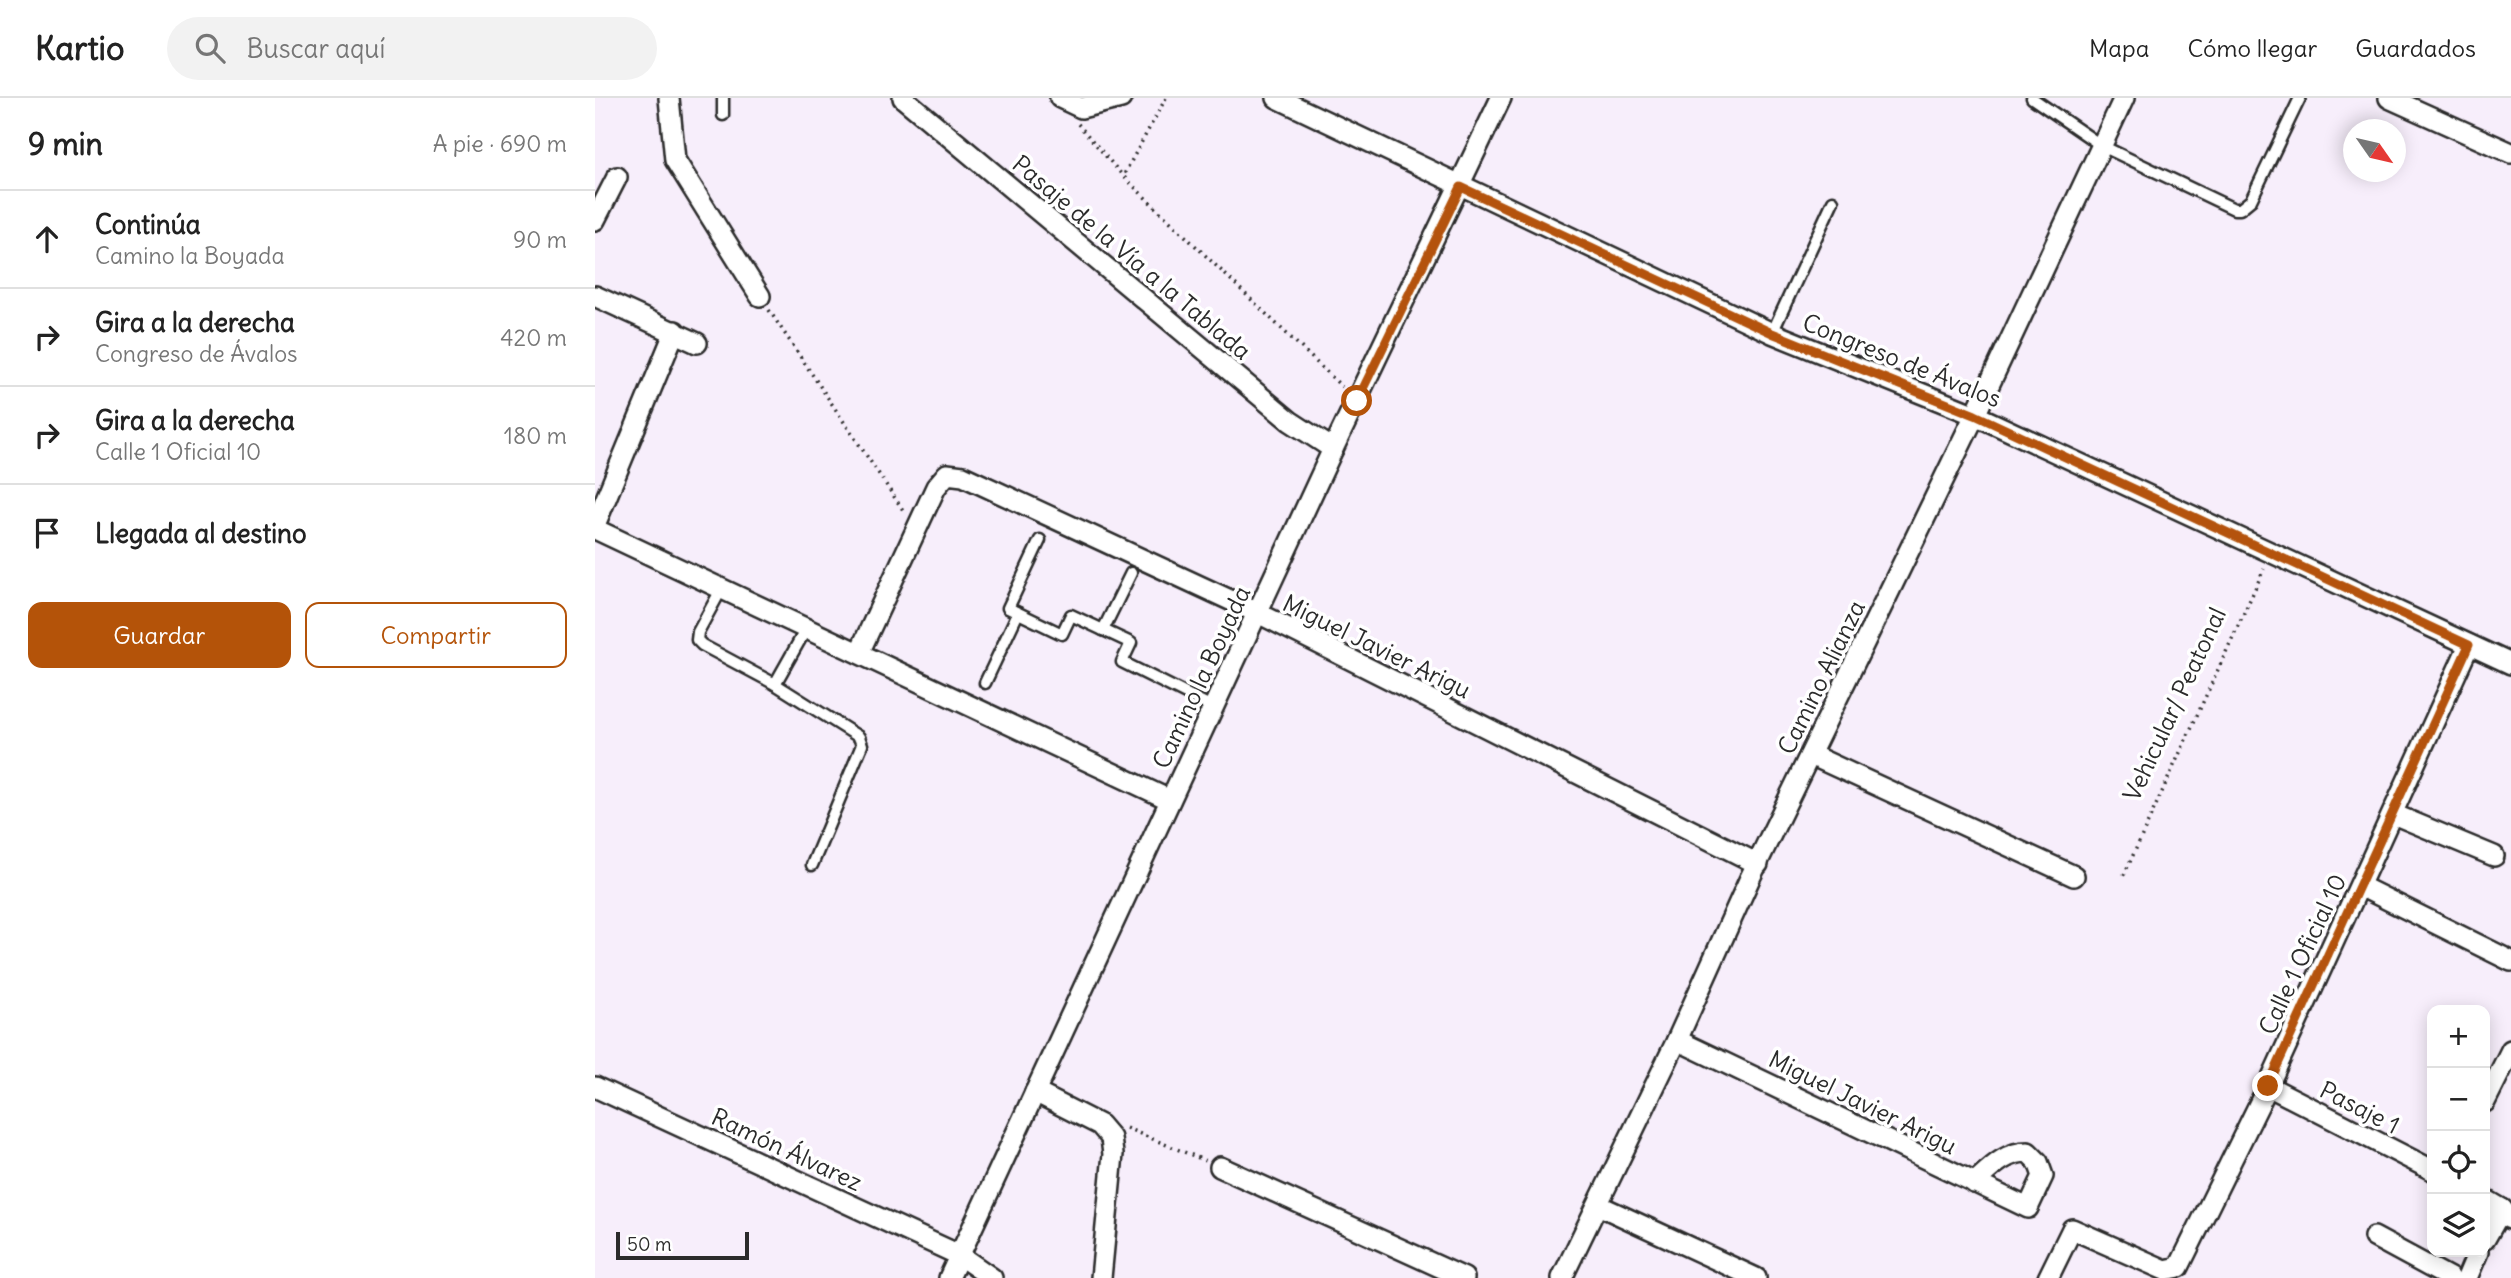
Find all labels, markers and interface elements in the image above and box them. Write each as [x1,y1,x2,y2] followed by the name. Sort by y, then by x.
[167,17,657,80] search box
[35,27,125,69] text: Kartio
[191,29,229,67] icon: search
[247,32,385,65] text: Buscar aquí
[2089,33,2149,63] text: Mapa
[2187,33,2317,63] text: Cómo llegar
[2355,33,2476,63] text: Guardados
[2343,119,2406,182] north arrow
[28,125,103,163] text: 9 min
[433,129,567,158] text: A pie · 690 m
[1007,148,1257,366] street label: Pasaje de la Vía a la Tablada
[95,208,201,241] text: Continúa
[28,220,66,258] icon: ahead
[513,225,567,254] text: 90 m
[95,241,285,270] text: Camino la Boyada
[95,306,295,339] text: Gira a la derecha
[1798,307,2006,413] street label: Congreso de Ávalos
[28,318,66,356] icon: right
[500,323,567,352] text: 420 m
[95,339,298,368] text: Congreso de Ávalos
[1341,385,1372,416] route start
[95,404,295,437] text: Gira a la derecha
[28,416,66,454] icon: right
[504,421,567,450] text: 180 m
[95,437,261,466] text: Calle 1 Oficial 10
[28,514,66,552] icon: arrive
[95,517,307,550] text: Llegada al destino
[1146,581,1256,773] street label: Camino la Boyada
[1278,588,1476,704] street label: Miguel Javier Arigu
[1771,595,1871,759] street label: Camino Alianza
[28,602,291,668] button: Guardar
[305,602,567,668] button: Compartir
[2116,603,2232,805] street label: Vehicular/ Peatonal
[2252,869,2352,1039] street label: Calle 1 Oficial 10
[2427,1005,2490,1257] map controls
[2427,1005,2490,1068] button: +
[1764,1044,1962,1160] street label: Miguel Javier Arigu
[2427,1068,2490,1131] button: −
[2252,1070,2283,1101] route end
[2315,1074,2405,1140] street label: Pasaje 1
[707,1101,867,1197] street label: Ramón Álvarez
[2427,1131,2490,1194] button: locate
[2427,1194,2490,1257] button: layers
[616,1229,749,1261] scale bar
[627,1232,672,1256] text: 50 m

